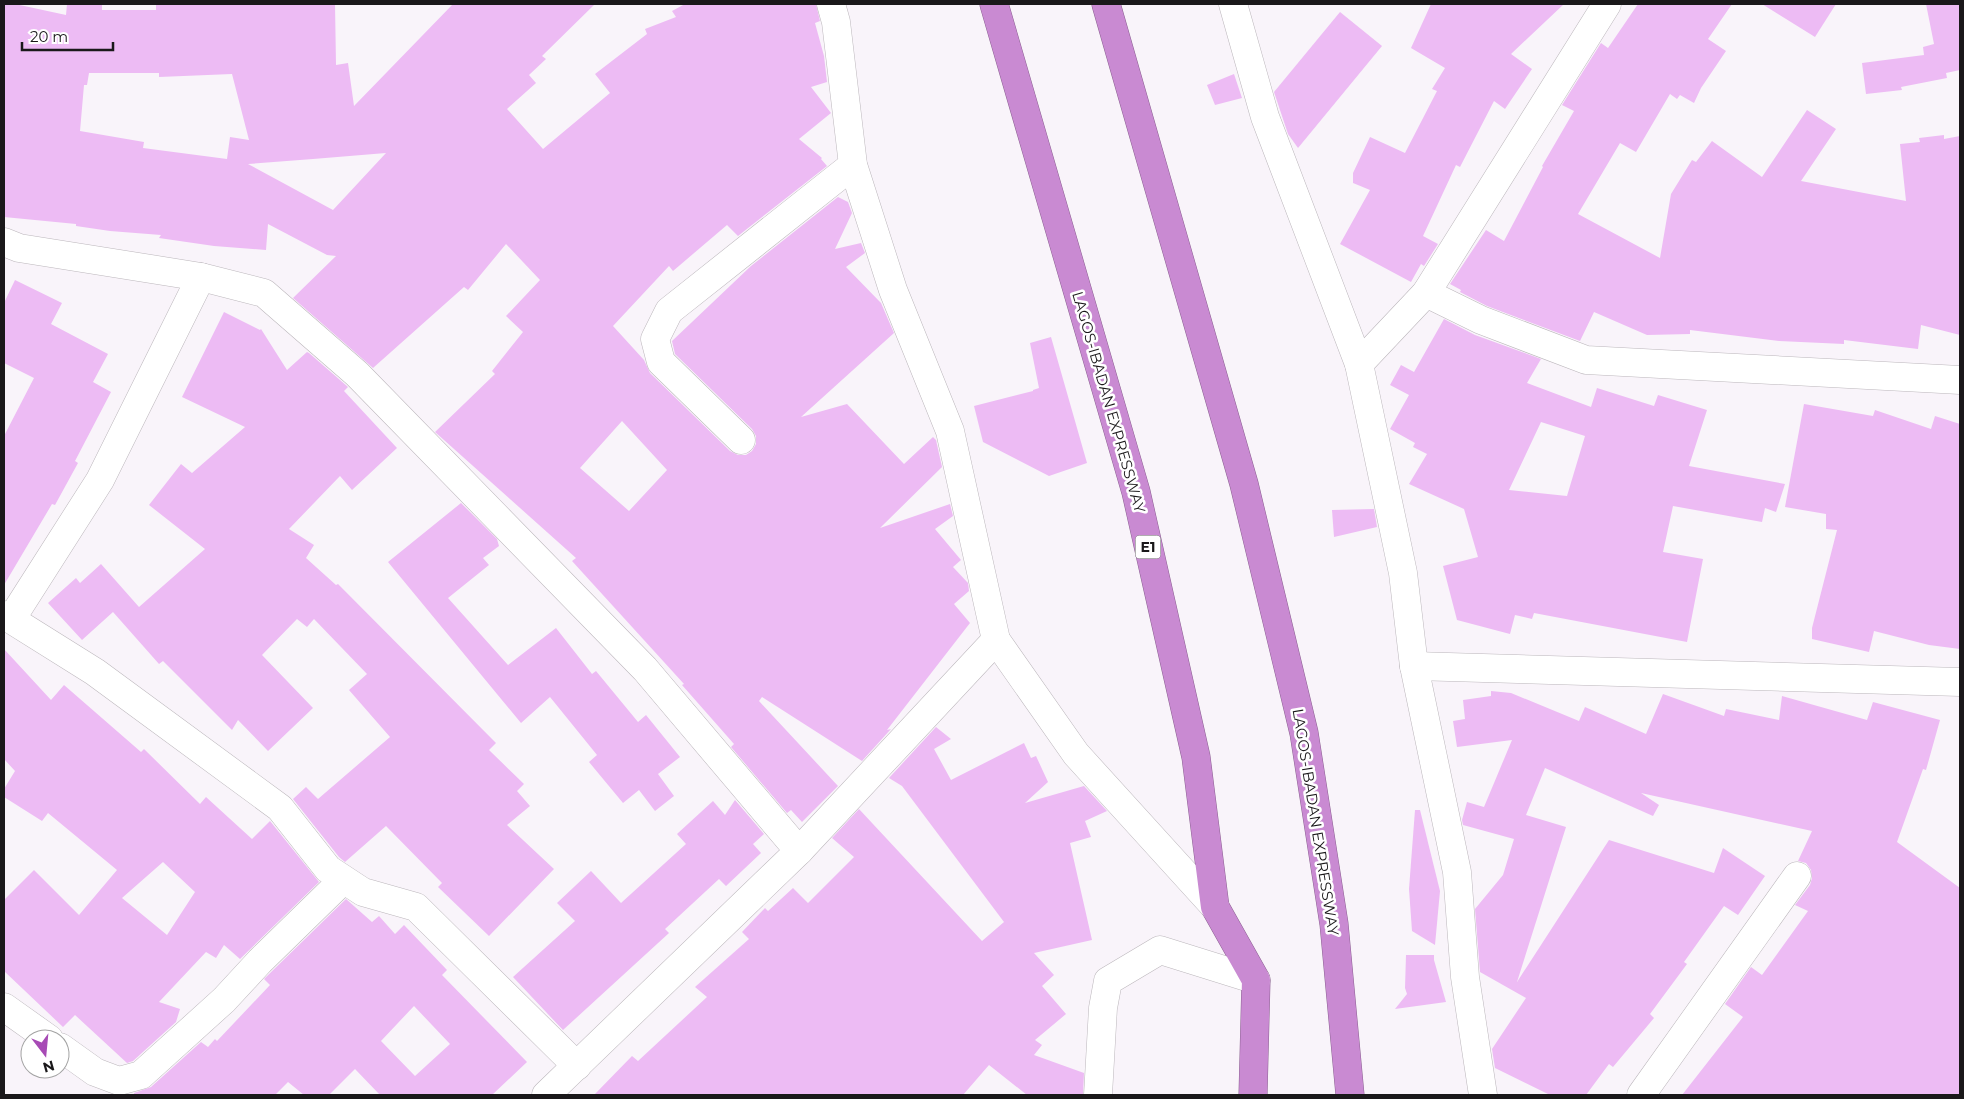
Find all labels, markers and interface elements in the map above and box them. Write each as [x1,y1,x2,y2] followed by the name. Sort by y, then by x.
[22,20,114,52] scale bar
[30,27,68,46] text: 20 m
[1068,289,1150,515] street label: LAGOS-IBADAN EXPRESSWAY
[1136,536,1160,558] road number: E1
[1289,707,1343,937] street label: LAGOS-IBADAN EXPRESSWAY
[20,1029,70,1079] north arrow
[41,1056,57,1077] text: N

